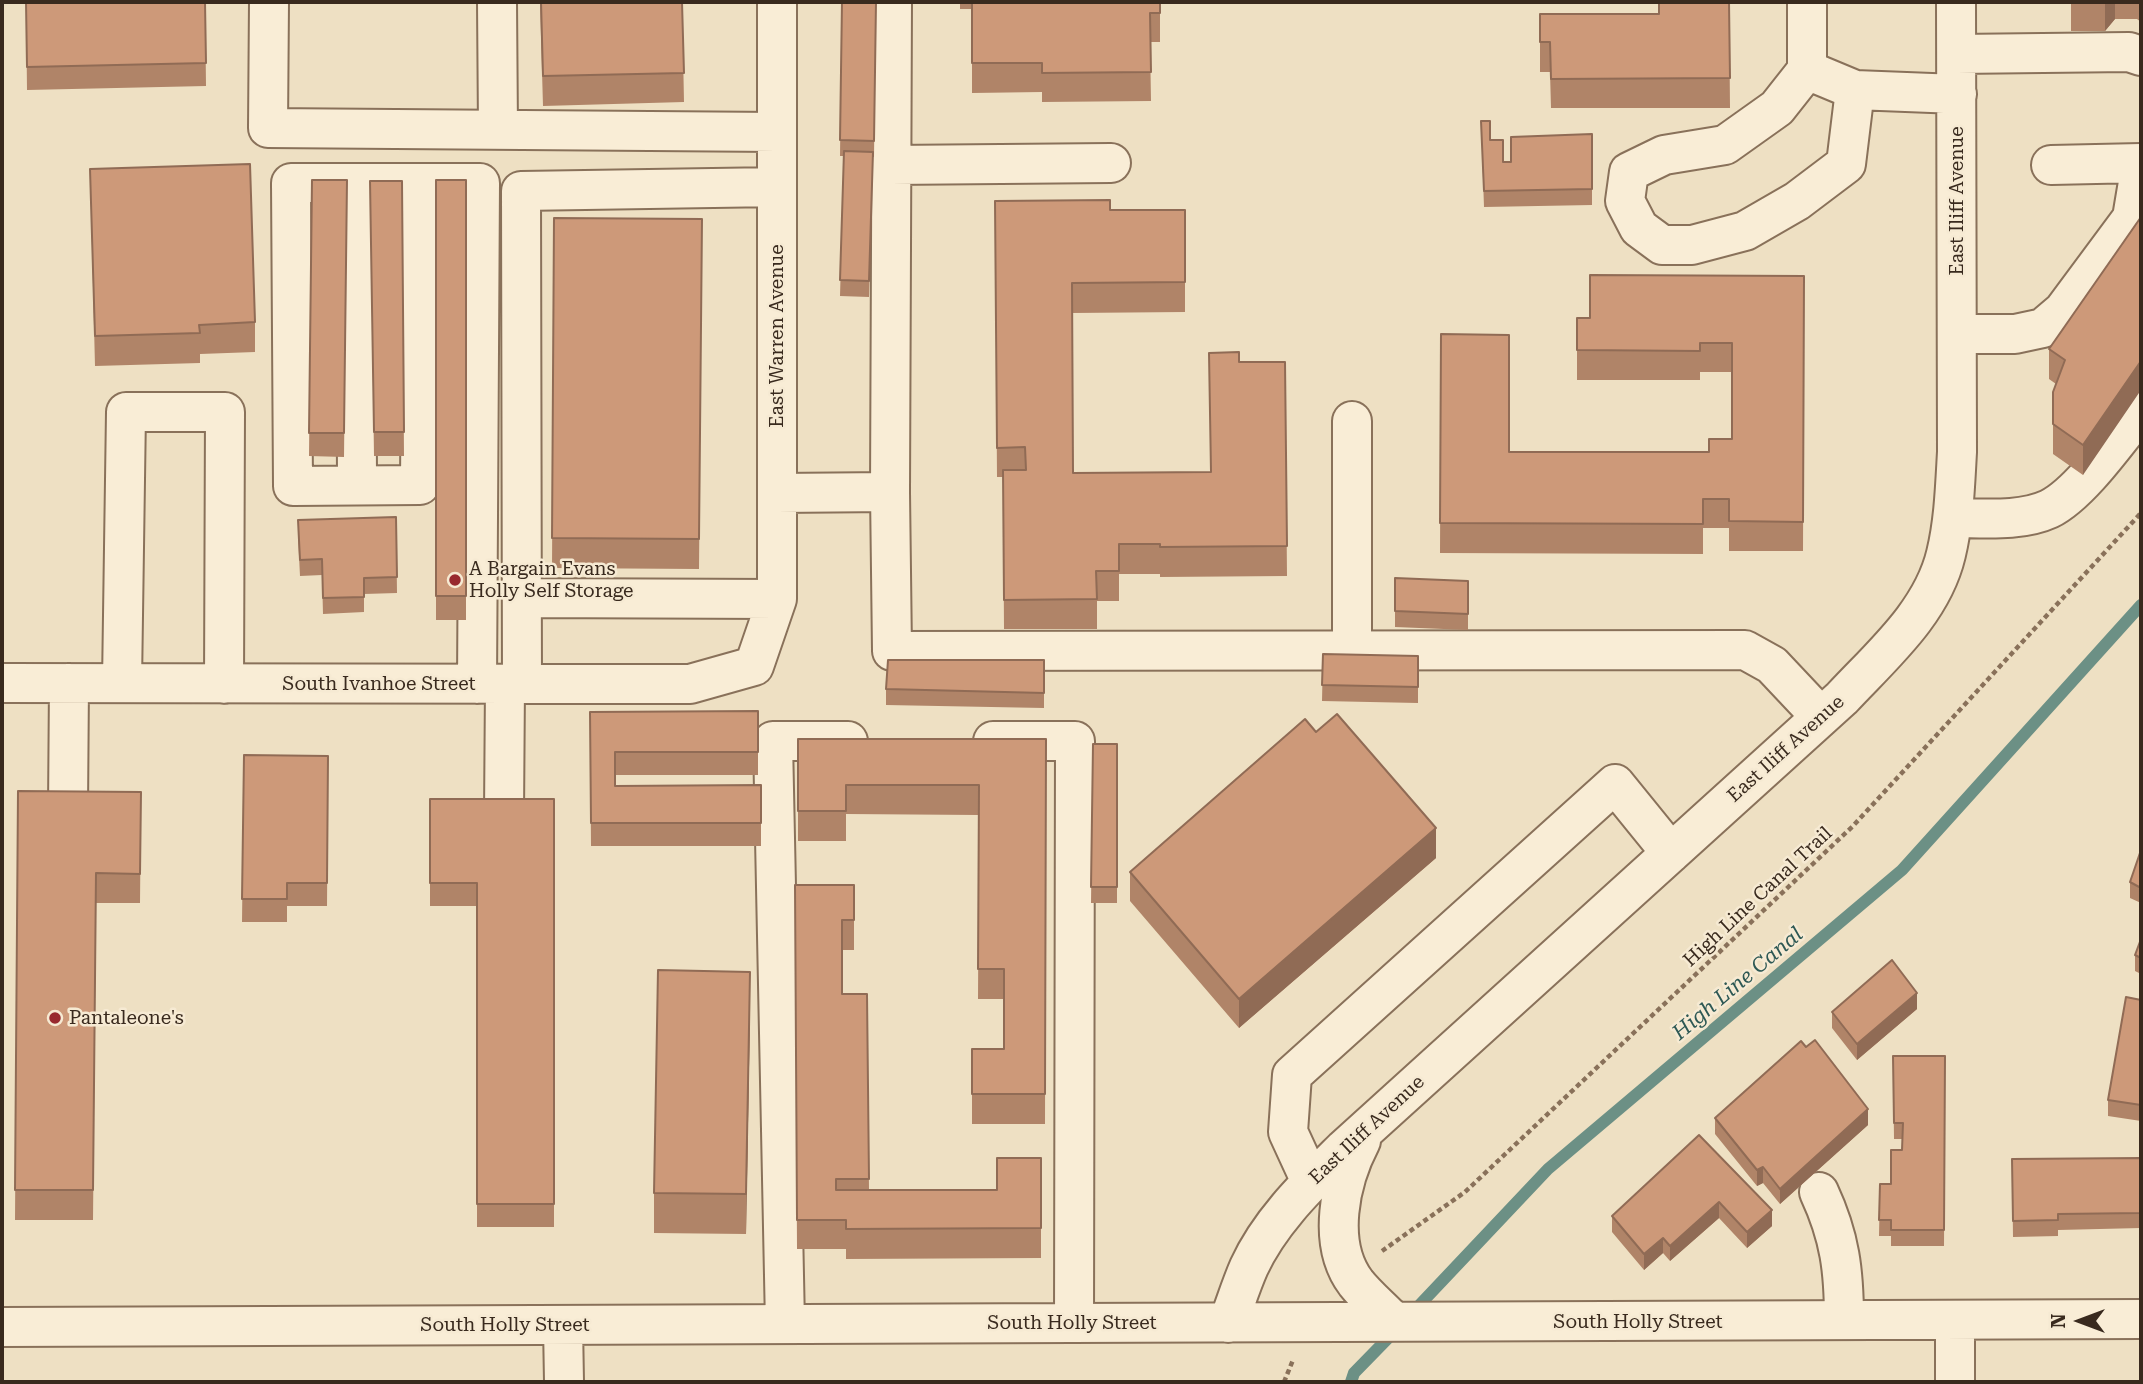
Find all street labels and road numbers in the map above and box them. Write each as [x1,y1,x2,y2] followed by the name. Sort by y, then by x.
[1946,126,1968,276] street label: East Iliff Avenue
[766,244,788,428] street label: East Warren Avenue
[282,673,476,695] street label: South Ivanhoe Street
[1723,691,1849,807] street label: East Iliff Avenue
[1679,822,1837,972] street label: High Line Canal Trail
[1305,1071,1429,1189] street label: East Iliff Avenue
[1553,1311,1723,1333] street label: South Holly Street
[987,1312,1157,1334] street label: South Holly Street
[420,1314,590,1336] street label: South Holly Street

